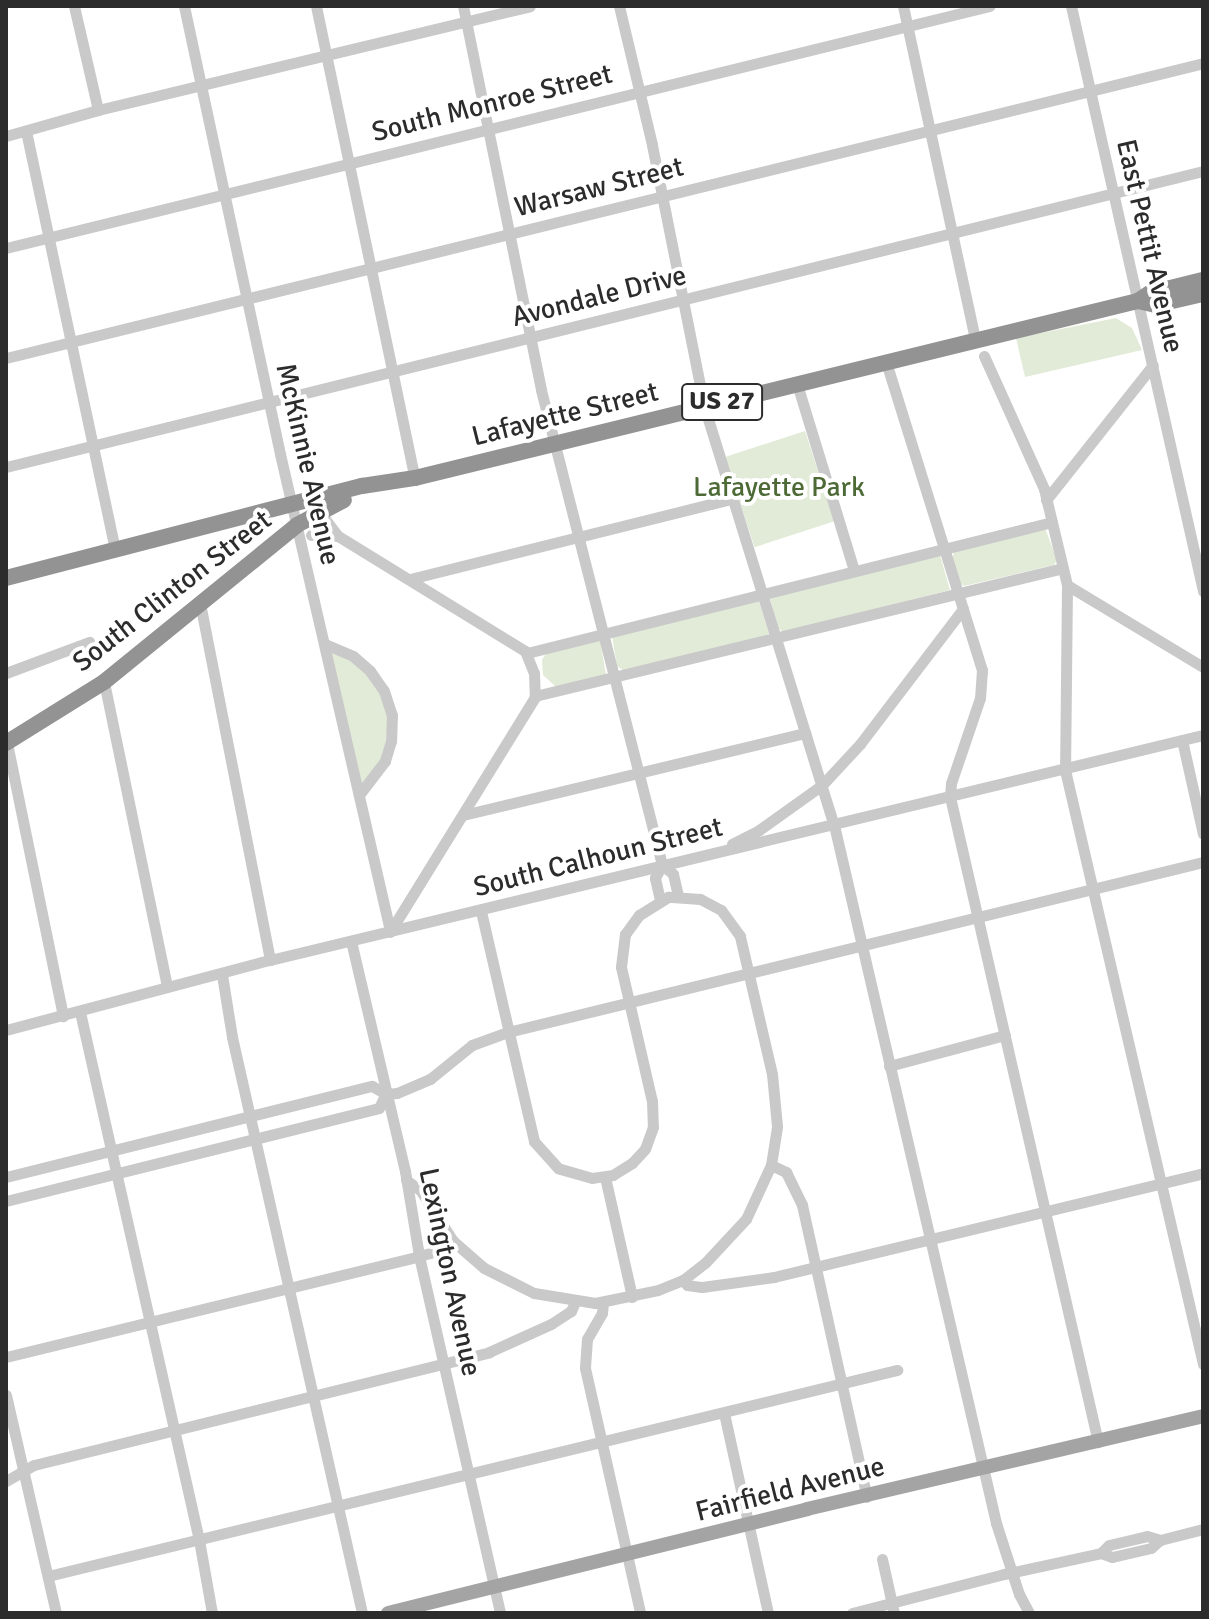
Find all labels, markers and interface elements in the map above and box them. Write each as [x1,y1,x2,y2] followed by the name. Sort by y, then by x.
[368,57,616,149] street label: South Monroe Street
[1109,136,1191,356] street label: East Pettit Avenue
[511,150,687,224] street label: Warsaw Street
[508,258,690,334] street label: Avondale Drive
[268,360,348,568] street label: McKinnie Avenue
[468,375,662,453] street label: Lafayette Street
[680,380,764,424] road number: US 27
[693,470,865,504] park label: Lafayette Park
[66,503,278,679] street label: South Clinton Street
[470,810,726,904] street label: South Calhoun Street
[412,1165,488,1379] street label: Lexington Avenue
[692,1449,888,1529] street label: Fairfield Avenue

